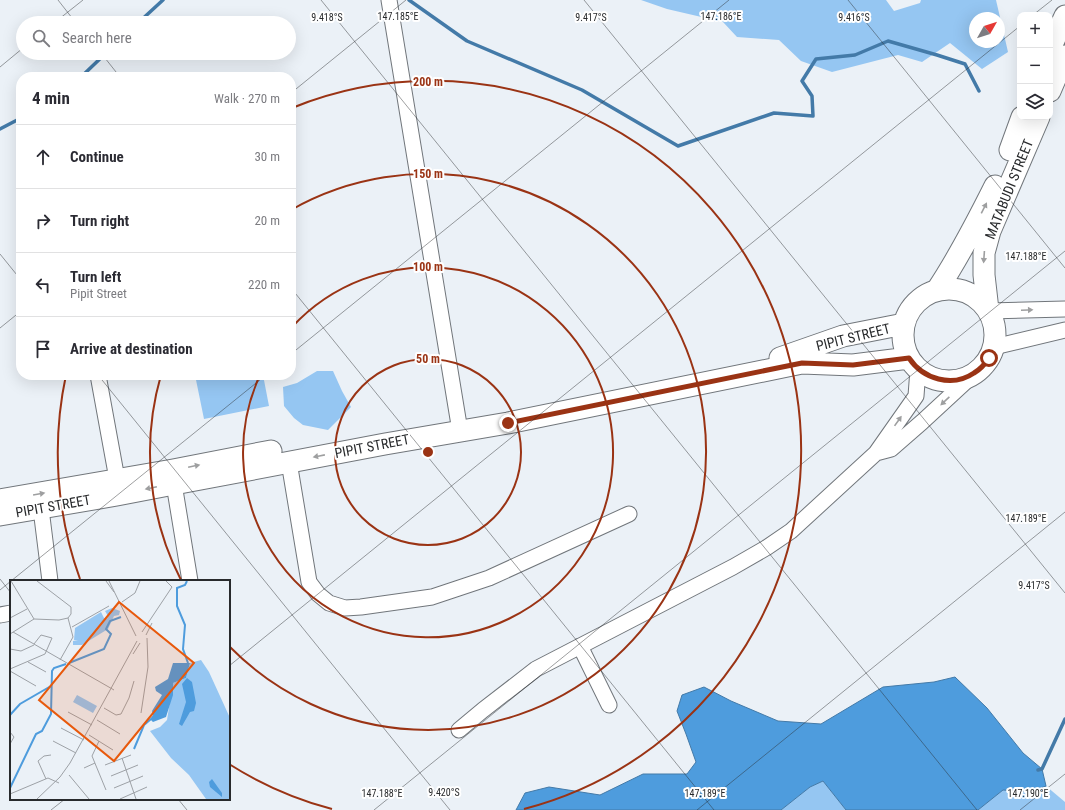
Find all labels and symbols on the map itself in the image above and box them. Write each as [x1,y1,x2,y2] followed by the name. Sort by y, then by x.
[378,11,419,22] text: 147.185°E
[701,11,742,22] text: 147.186°E
[311,12,343,23] text: 9.418°S
[575,12,607,23] text: 9.417°S
[838,12,870,23] text: 9.416°S
[969,12,1005,48] north arrow
[413,75,443,89] text: 200 m
[982,137,1036,241] street label: MATABUDI STREET
[413,167,443,181] text: 150 m
[981,202,987,214] one-way arrow
[981,251,988,263] one-way arrow
[1006,251,1047,262] text: 147.188°E
[413,260,443,274] text: 100 m
[1021,307,1034,313] one-way arrow
[814,320,892,354] street label: PIPIT STREET
[980,349,998,367] route start
[416,352,440,366] text: 50 m
[940,396,950,405] one-way arrow
[499,414,517,432] route end
[894,415,902,426] one-way arrow
[333,431,411,461] street label: PIPIT STREET
[421,445,435,459] centre of rings
[313,453,326,459] one-way arrow
[188,462,200,468] one-way arrow
[144,486,157,492] one-way arrow
[32,490,45,496] one-way arrow
[14,492,92,520] street label: PIPIT STREET
[1006,513,1047,524] text: 147.189°E
[10,580,230,800] inset map
[1018,580,1050,591] text: 9.417°S
[428,787,460,798] text: 9.420°S
[362,788,403,799] text: 147.188°E
[685,788,726,799] text: 147.189°E
[1008,788,1049,799] text: 147.190°E

